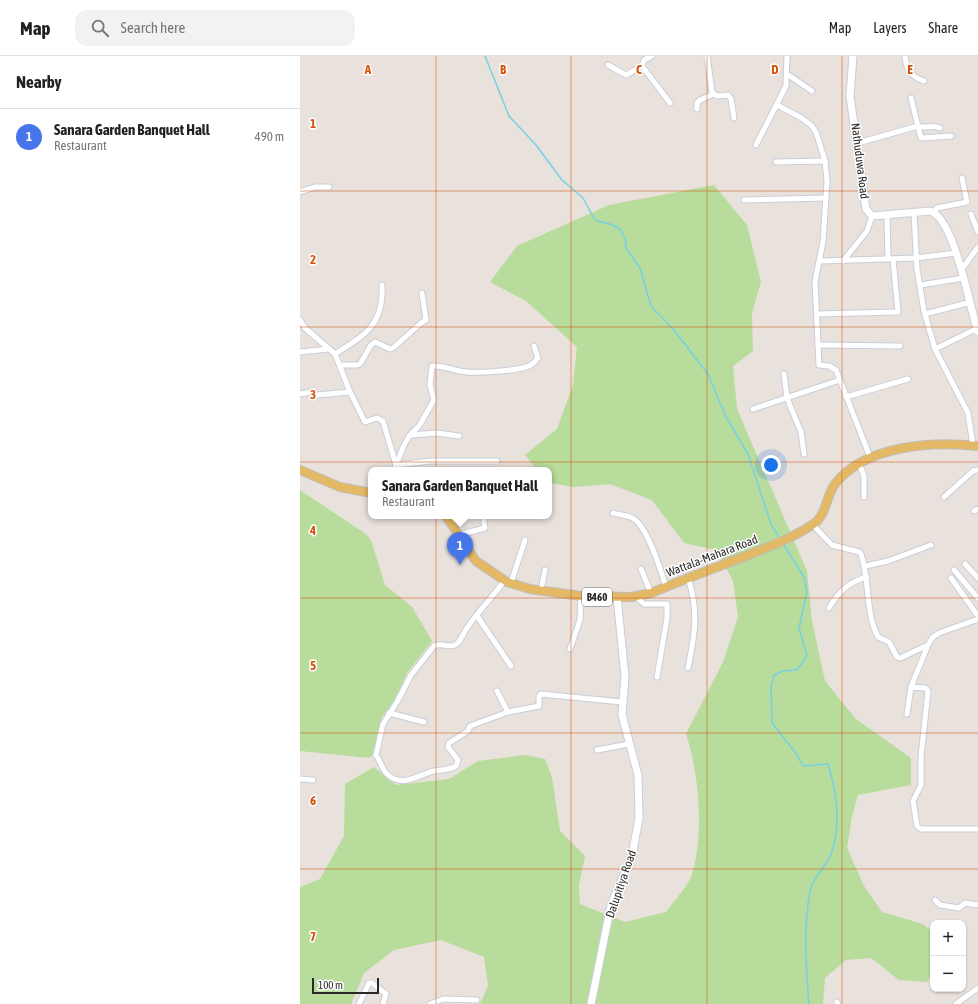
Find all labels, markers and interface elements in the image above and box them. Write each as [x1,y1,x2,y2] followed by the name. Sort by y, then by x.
[75,10,355,46] search box
[20,17,51,39] text: Map
[89,17,111,39] icon: search
[121,19,185,36] text: Search here
[829,20,851,36] text: Map
[873,20,906,36] text: Layers
[928,20,958,36] text: Share
[364,62,372,77] text: A
[500,62,507,77] text: B
[636,62,642,77] text: C
[771,62,779,77] text: D
[907,62,913,77] text: E
[16,72,62,92] text: Nearby
[310,116,316,131] text: 1
[54,121,210,138] text: Sanara Garden Banquet Hall
[848,122,872,200] street label: Nathuduwa Road
[26,129,32,144] text: 1
[255,129,284,144] text: 490 m
[54,138,107,153] text: Restaurant
[310,252,316,267] text: 2
[310,387,316,402] text: 3
[761,455,781,475] your location
[368,467,552,519] popup
[382,477,538,494] text: Sanara Garden Banquet Hall
[382,494,435,509] text: Restaurant
[309,523,316,538] text: 4
[447,532,473,565] pin: 1
[664,532,760,580] street label: Wattala-Mahara Road
[582,588,612,606] road number: B460
[310,658,316,673] text: 5
[310,793,316,808] text: 6
[603,848,639,920] street label: Dalupitiya Road
[930,920,966,992] map controls
[930,920,966,956] button: +
[310,929,316,944] text: 7
[930,956,966,992] button: −
[312,976,379,995] scale bar
[318,979,343,991] text: 100 m

